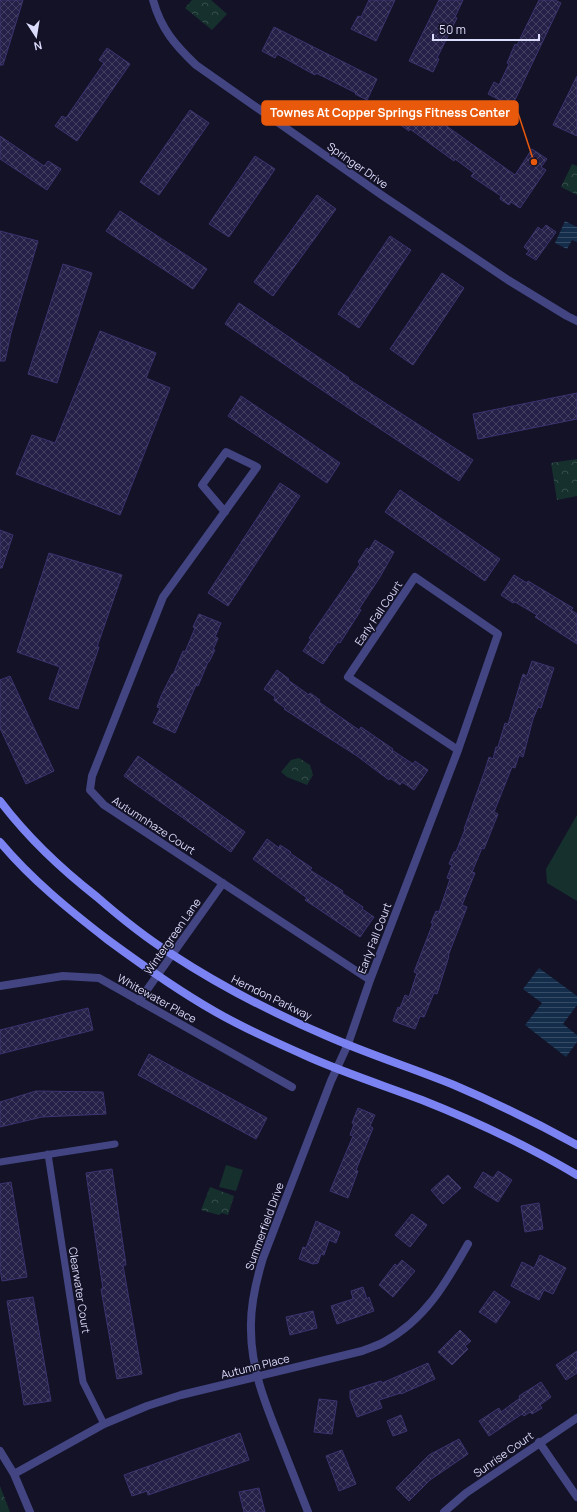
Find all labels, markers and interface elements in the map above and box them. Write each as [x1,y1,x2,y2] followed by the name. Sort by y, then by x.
[16,16,56,56] north arrow
[433,16,539,42] scale bar
[439,21,466,38] text: 50 m
[33,38,44,54] text: N
[262,101,518,125] callout: Townes At Copper Springs Fitness Center
[270,104,510,121] text: Townes At Copper Springs Fitness Center
[325,138,392,192] street label: Springer Drive
[351,578,405,648] street label: Early Fall Court
[110,792,198,858] street label: Autumnhaze Court
[140,894,204,977] street label: Wintergreen Lane
[354,900,394,976] street label: Early Fall Court
[115,970,200,1026] street label: Whitewater Place
[229,971,315,1023] street label: Herndon Parkway
[241,1179,287,1272] street label: Summerfield Drive
[66,1246,94,1334] street label: Clearwater Court
[219,1350,291,1382] street label: Autumn Place
[470,1428,536,1480] street label: Sunrise Court

